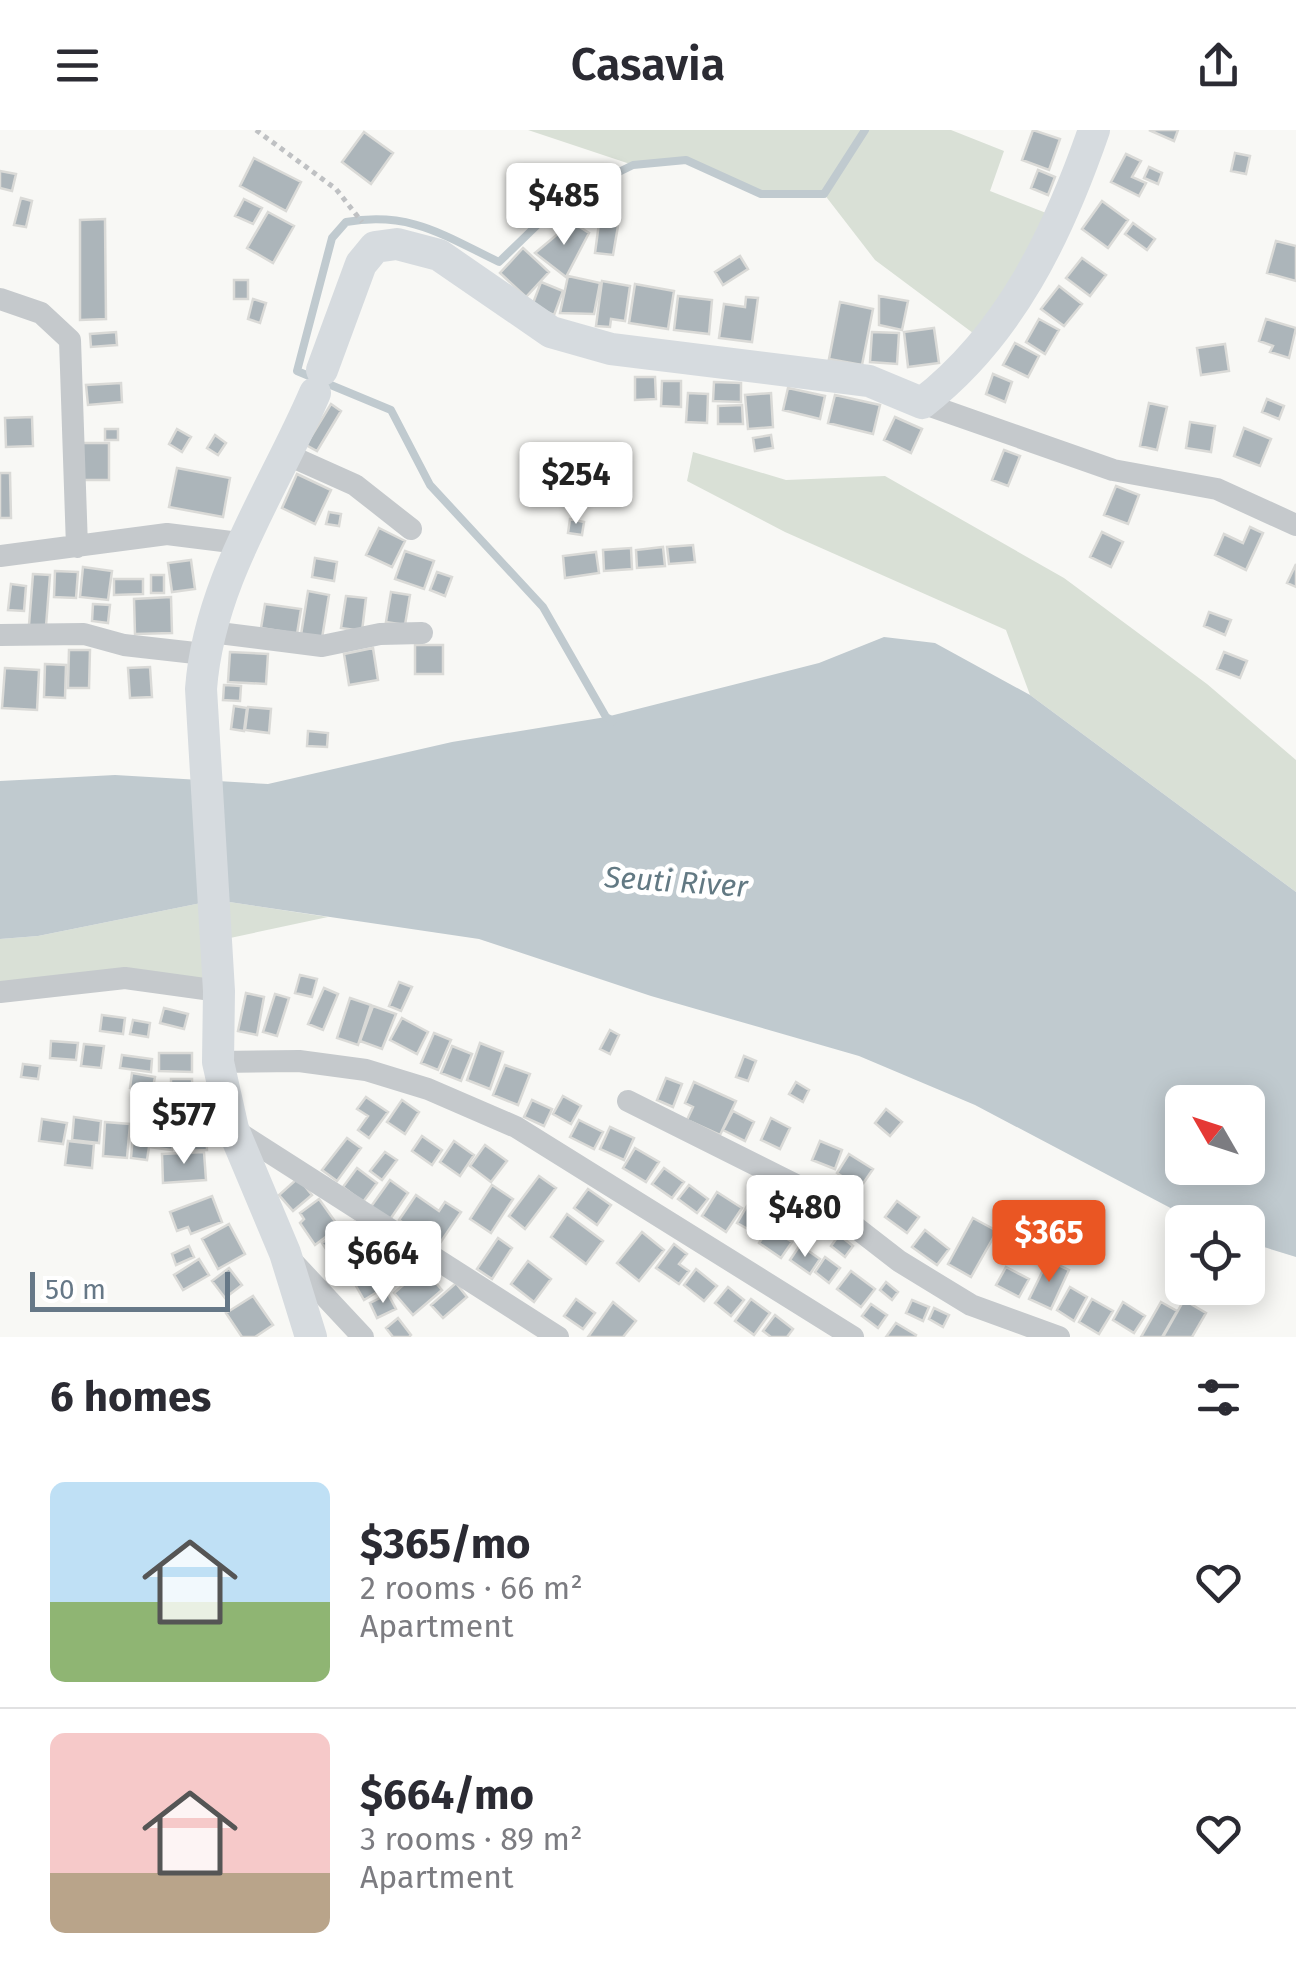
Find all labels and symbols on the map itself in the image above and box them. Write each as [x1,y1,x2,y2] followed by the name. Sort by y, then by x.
[505,163,623,248] pin: $485
[517,442,635,527] pin: $254
[602,859,750,905] water label: Seuti River
[125,1082,243,1167] pin: $577
[1165,1085,1265,1185] north arrow
[746,1175,864,1260] pin: $480
[990,1200,1108,1285] pin: $365
[324,1221,442,1306] pin: $664
[30,1267,230,1312] scale bar

